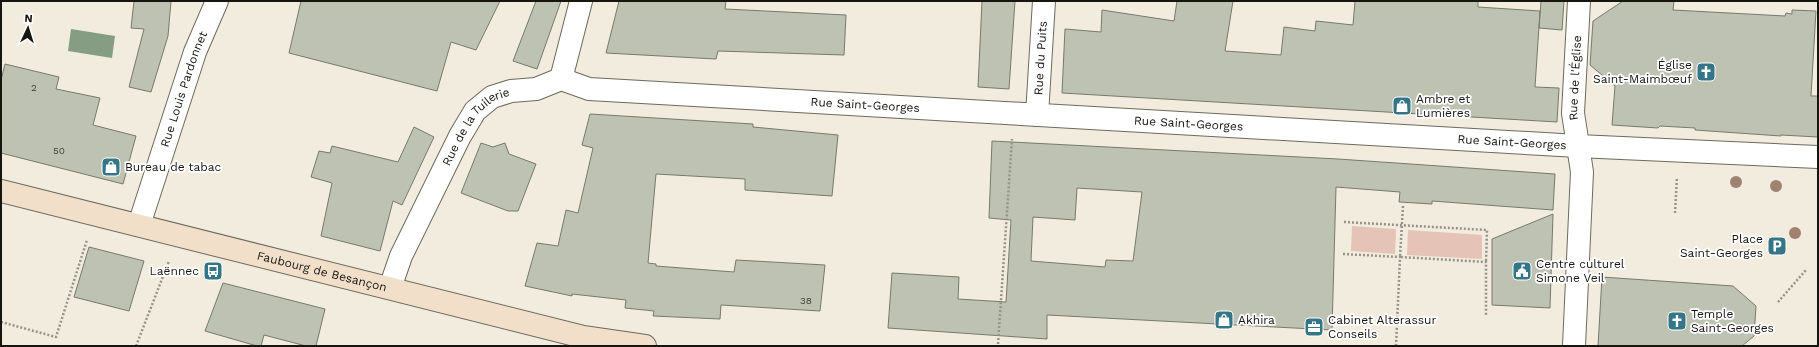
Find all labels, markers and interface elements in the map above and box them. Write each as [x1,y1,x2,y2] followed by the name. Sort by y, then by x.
[8,8,48,48] north arrow
[24,12,33,25] text: N
[1031,20,1050,96] street label: Rue du Puits
[158,29,210,149] street label: Rue Louis Pardonnet
[1566,35,1584,121] street label: Rue de l'Église
[1593,58,1692,86] place label: Église Saint-Maimbœuf
[1695,61,1717,83] church icon: Église Saint-Maimbœuf
[31,82,37,93] house number: 2
[439,85,511,168] street label: Rue de la Tuilerie
[1416,92,1470,120] place label: Ambre et Lumières
[810,95,920,115] street label: Rue Saint-Georges
[1391,95,1413,117] shop icon: Ambre et Lumières
[1134,113,1244,134] street label: Rue Saint-Georges
[1457,132,1567,152] street label: Rue Saint-Georges
[53,145,65,156] house number: 50
[100,156,122,178] shop icon: Bureau de tabac
[125,160,222,174] place label: Bureau de tabac
[1680,232,1763,260] place label: Place Saint-Georges
[1766,235,1788,257] parking icon: Place Saint-Georges
[256,249,388,295] street label: Faubourg de Besançon
[1536,257,1625,285] place label: Centre culturel Simone Veil
[202,260,224,282] bus stop icon: Laënnec
[1511,260,1533,282] public building icon: Centre culturel Simone Veil
[150,264,199,278] place label: Laënnec
[800,295,812,306] house number: 38
[1691,307,1774,335] place label: Temple Saint-Georges
[1213,309,1235,331] shop icon: Akhira
[1666,310,1688,332] church icon: Temple Saint-Georges
[1238,313,1275,327] place label: Akhira
[1328,313,1436,341] place label: Cabinet Alterassur Conseils
[1303,316,1325,338] office icon: Cabinet Alterassur Conseils

